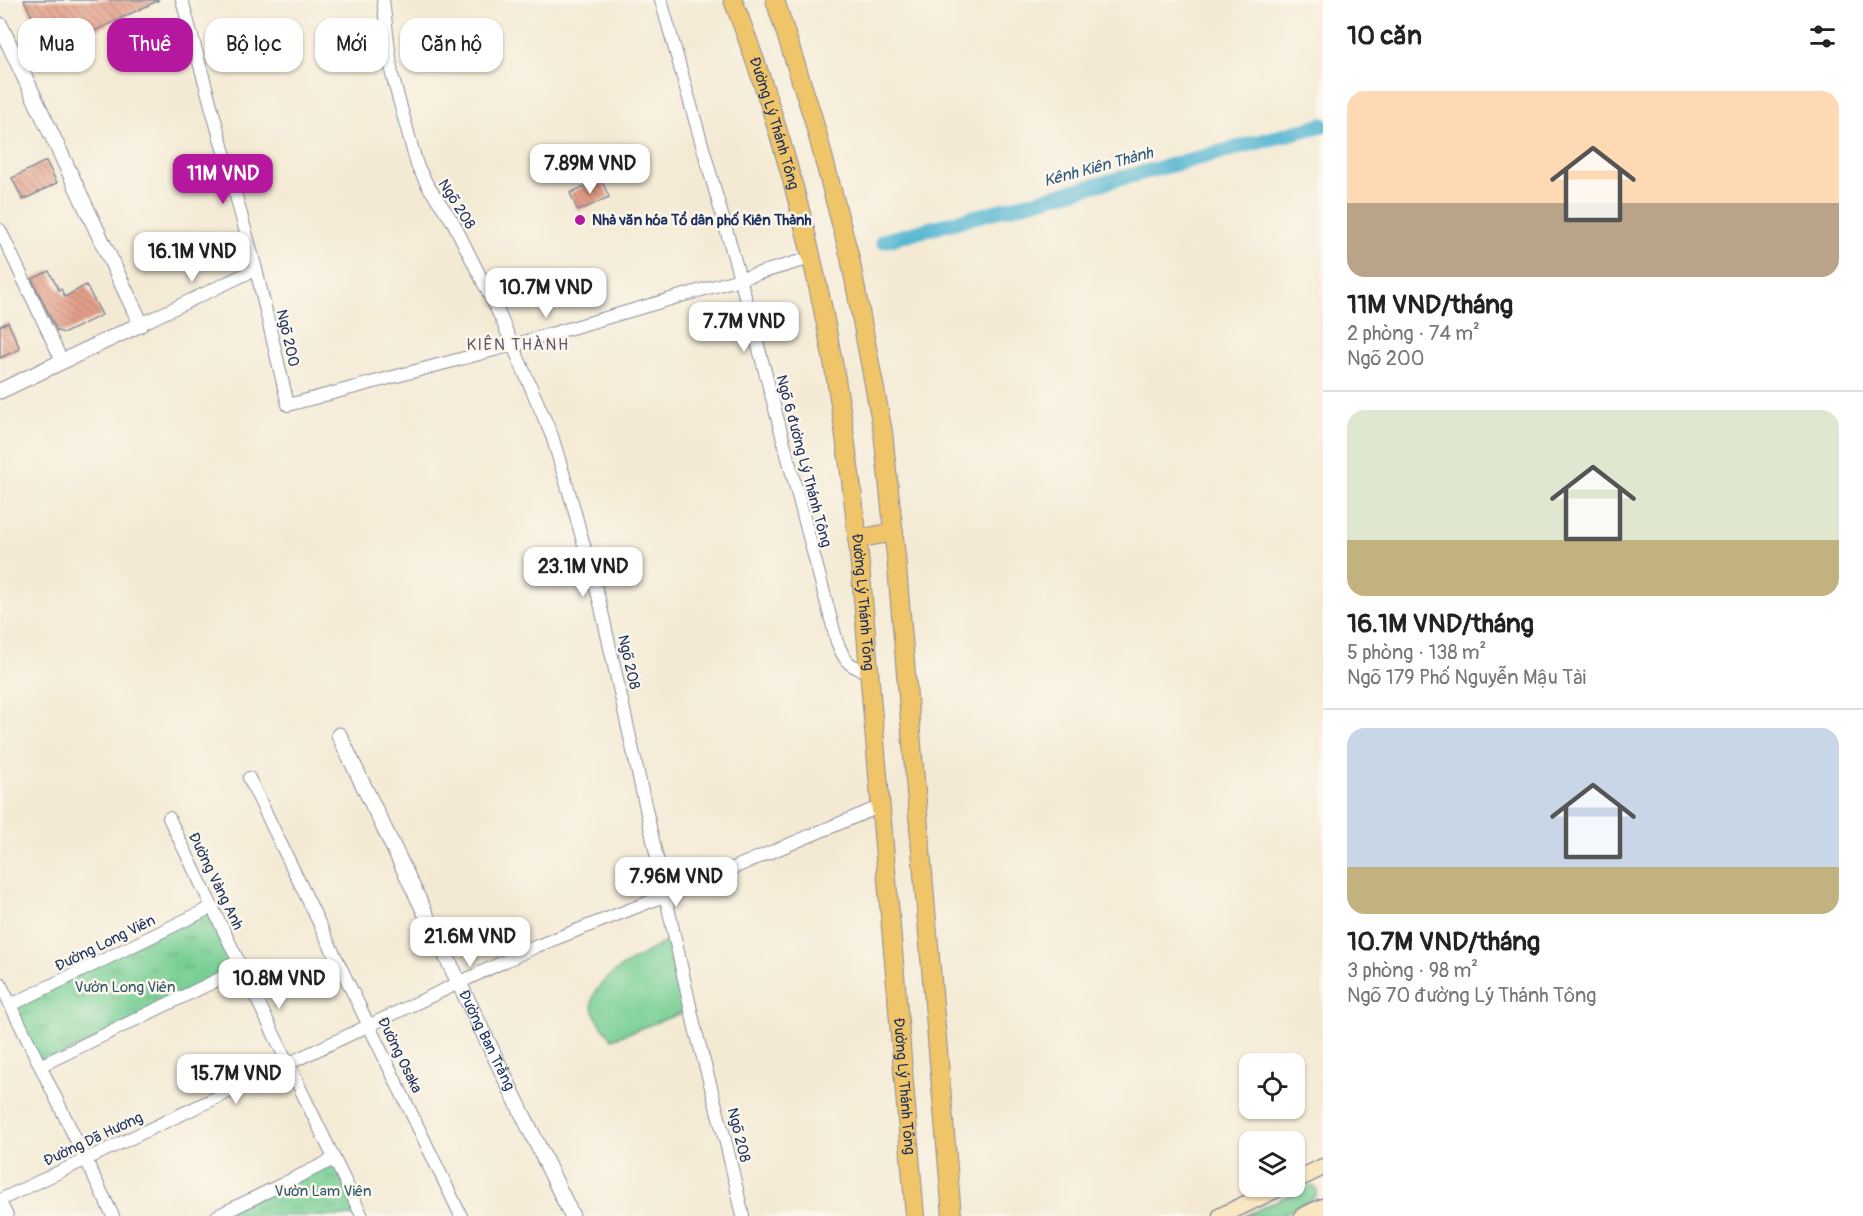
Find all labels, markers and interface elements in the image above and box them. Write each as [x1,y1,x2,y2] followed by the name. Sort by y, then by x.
[18,18,95,72] chip: Mua
[107,18,193,72] chip: Thuê
[205,18,303,72] chip: Bộ lọc
[315,18,388,72] chip: Mới
[400,18,503,72] chip: Căn hộ
[1347,20,1422,52] text: 10 căn
[1806,20,1839,53] icon: filters
[744,55,803,192] street label: Đường Lý Thánh Tông
[1539,130,1647,238] icon: home
[1042,142,1156,191] water label: Kênh Kiên Thành
[521,144,659,195] pin: 7.89M VND
[544,151,636,176] text: 7.89M VND
[168,154,278,205] pin: 11M VND
[187,161,259,186] text: 11M VND
[434,176,480,233] street label: Ngõ 208
[592,211,812,230] place label: Nhà văn hóa Tổ dân phố Kiên Thành
[573,213,587,227] marker: Nhà văn hóa Tổ dân phố Kiên Thành
[123,232,261,283] pin: 16.1M VND
[148,239,236,264] text: 16.1M VND
[477,268,615,319] pin: 10.7M VND
[499,275,593,300] text: 10.7M VND
[1347,289,1513,321] text: 11M VND/tháng
[682,302,806,353] pin: 7.7M VND
[272,308,303,369] street label: Ngõ 200
[703,309,785,334] text: 7.7M VND
[1347,321,1480,346] text: 2 phòng · 74 m²
[466,334,570,355] district label: KIÊN THÀNH
[1347,346,1424,371] text: Ngõ 200
[771,373,836,549] street label: Ngõ 6 đường Lý Thánh Tông
[1539,449,1647,557] icon: home
[847,532,878,671] street label: Đường Lý Thánh Tông
[514,547,652,598] pin: 23.1M VND
[538,554,628,579] text: 23.1M VND
[1347,608,1534,640] text: 16.1M VND/tháng
[613,633,644,692] street label: Ngõ 208
[1347,640,1486,665] text: 5 phòng · 138 m²
[1347,665,1586,690] text: Ngõ 179 Phố Nguyễn Mậu Tài
[1539,767,1647,875] icon: home
[184,829,247,933] street label: Đường Vàng Anh
[607,857,745,908] pin: 7.96M VND
[629,864,723,889] text: 7.96M VND
[52,911,159,976] street label: Đường Long Viên
[401,917,539,968] pin: 21.6M VND
[424,924,516,949] text: 21.6M VND
[1347,926,1540,958] text: 10.7M VND/tháng
[1347,958,1478,983] text: 3 phòng · 98 m²
[210,959,348,1010] pin: 10.8M VND
[233,966,325,991] text: 10.8M VND
[75,978,175,997] park label: Vườn Long Viên
[1347,983,1596,1008] text: Ngõ 70 đường Lý Thánh Tông
[454,987,519,1094] street label: Đường Ban Trắng
[373,1014,426,1096] street label: Đường Osaka
[889,1017,919,1155] street label: Đường Lý Thánh Tông
[1239,1053,1305,1197] map controls
[1239,1053,1305,1119] button: locate
[167,1054,305,1105] pin: 15.7M VND
[191,1061,281,1086] text: 15.7M VND
[723,1106,755,1165] street label: Ngõ 208
[40,1108,146,1171] street label: Đường Dã Hương
[1239,1131,1305,1197] button: layers
[274,1182,372,1201] park label: Vườn Lam Viên

